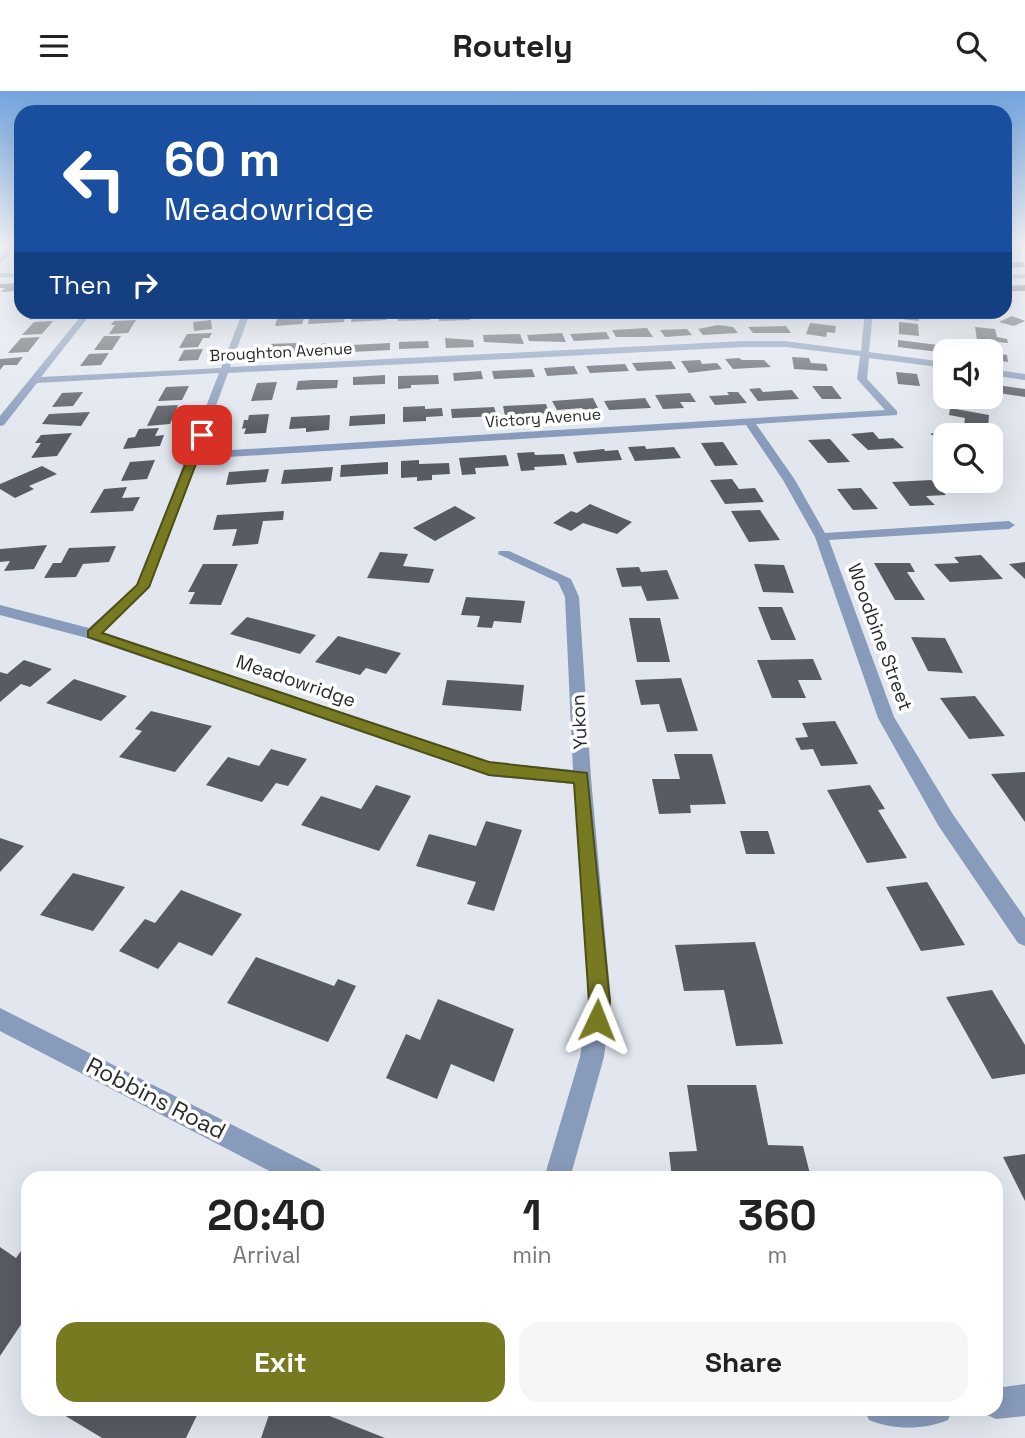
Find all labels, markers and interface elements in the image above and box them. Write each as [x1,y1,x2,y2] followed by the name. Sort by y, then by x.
[452,26,573,66] text: Routely
[35,27,73,65] icon: menu
[952,27,990,65] icon: search
[164,128,280,190] text: 60 m
[49,133,140,224] icon: left
[164,189,374,229] text: Meadowridge
[126,266,164,304] icon: right
[49,268,112,302] text: Then
[209,338,353,366] street label: Broughton Avenue
[933,339,1003,493] map controls
[933,339,1003,409] button: sound
[484,403,602,433] street label: Victory Avenue
[172,405,232,465] pin
[183,416,221,454] icon: arrive
[933,423,1003,493] button: search
[842,560,918,714] street label: Woodbine Street
[233,649,359,713] street label: Meadowridge
[565,694,593,750] street label: Yukon
[560,983,634,1057] position arrow
[81,1050,231,1146] street label: Robbins Road
[207,1189,326,1242] text: 20:40
[522,1189,541,1242] text: 1
[738,1189,817,1242] text: 360
[232,1240,301,1270] text: Arrival
[512,1240,552,1270] text: min
[767,1240,787,1270] text: m
[56,1322,505,1402] button: Exit
[519,1322,968,1402] button: Share

